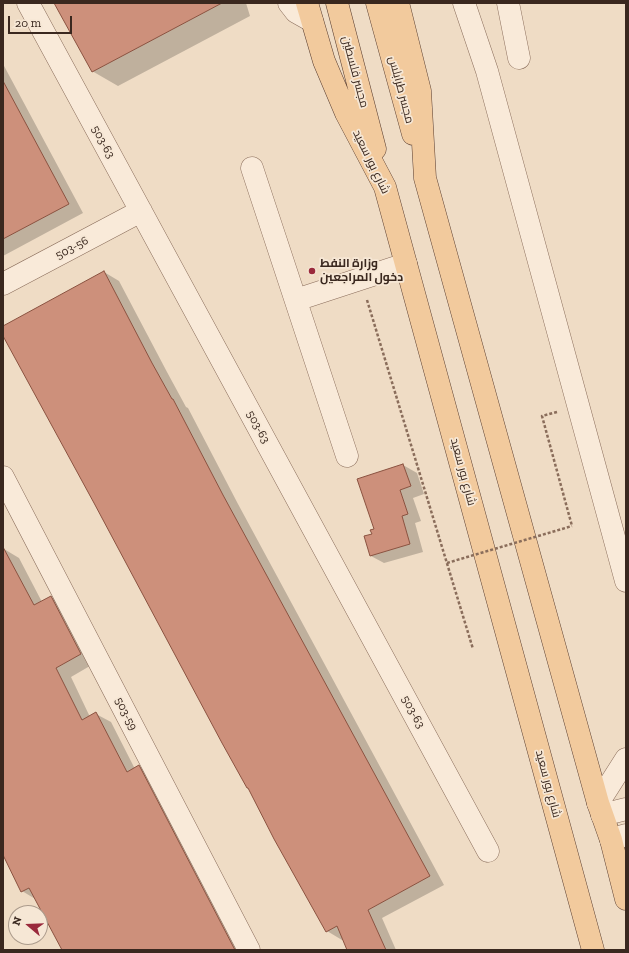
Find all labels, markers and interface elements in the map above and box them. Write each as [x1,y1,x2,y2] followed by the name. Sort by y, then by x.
[10,8,74,34] scale bar
[15,16,41,30] text: 20 m
[339,35,371,109] street label: مجسر فلسطين
[385,55,417,125] street label: مجسر طرابلس
[88,123,118,161] street label: 503-63
[349,128,393,196] street label: شارع بور سعيد
[53,233,91,263] street label: 503-56
[320,257,403,285] place label: وزارة النفط دخول المراجعين
[307,266,317,276] marker: وزارة النفط دخول المراجعين
[243,408,273,446] street label: 503-63
[447,437,479,507] street label: شارع بور سعيد
[398,693,428,731] street label: 503-63
[112,695,140,733] street label: 503-59
[532,749,564,819] street label: شارع بور سعيد
[8,905,48,945] north arrow
[10,915,25,927] text: N

